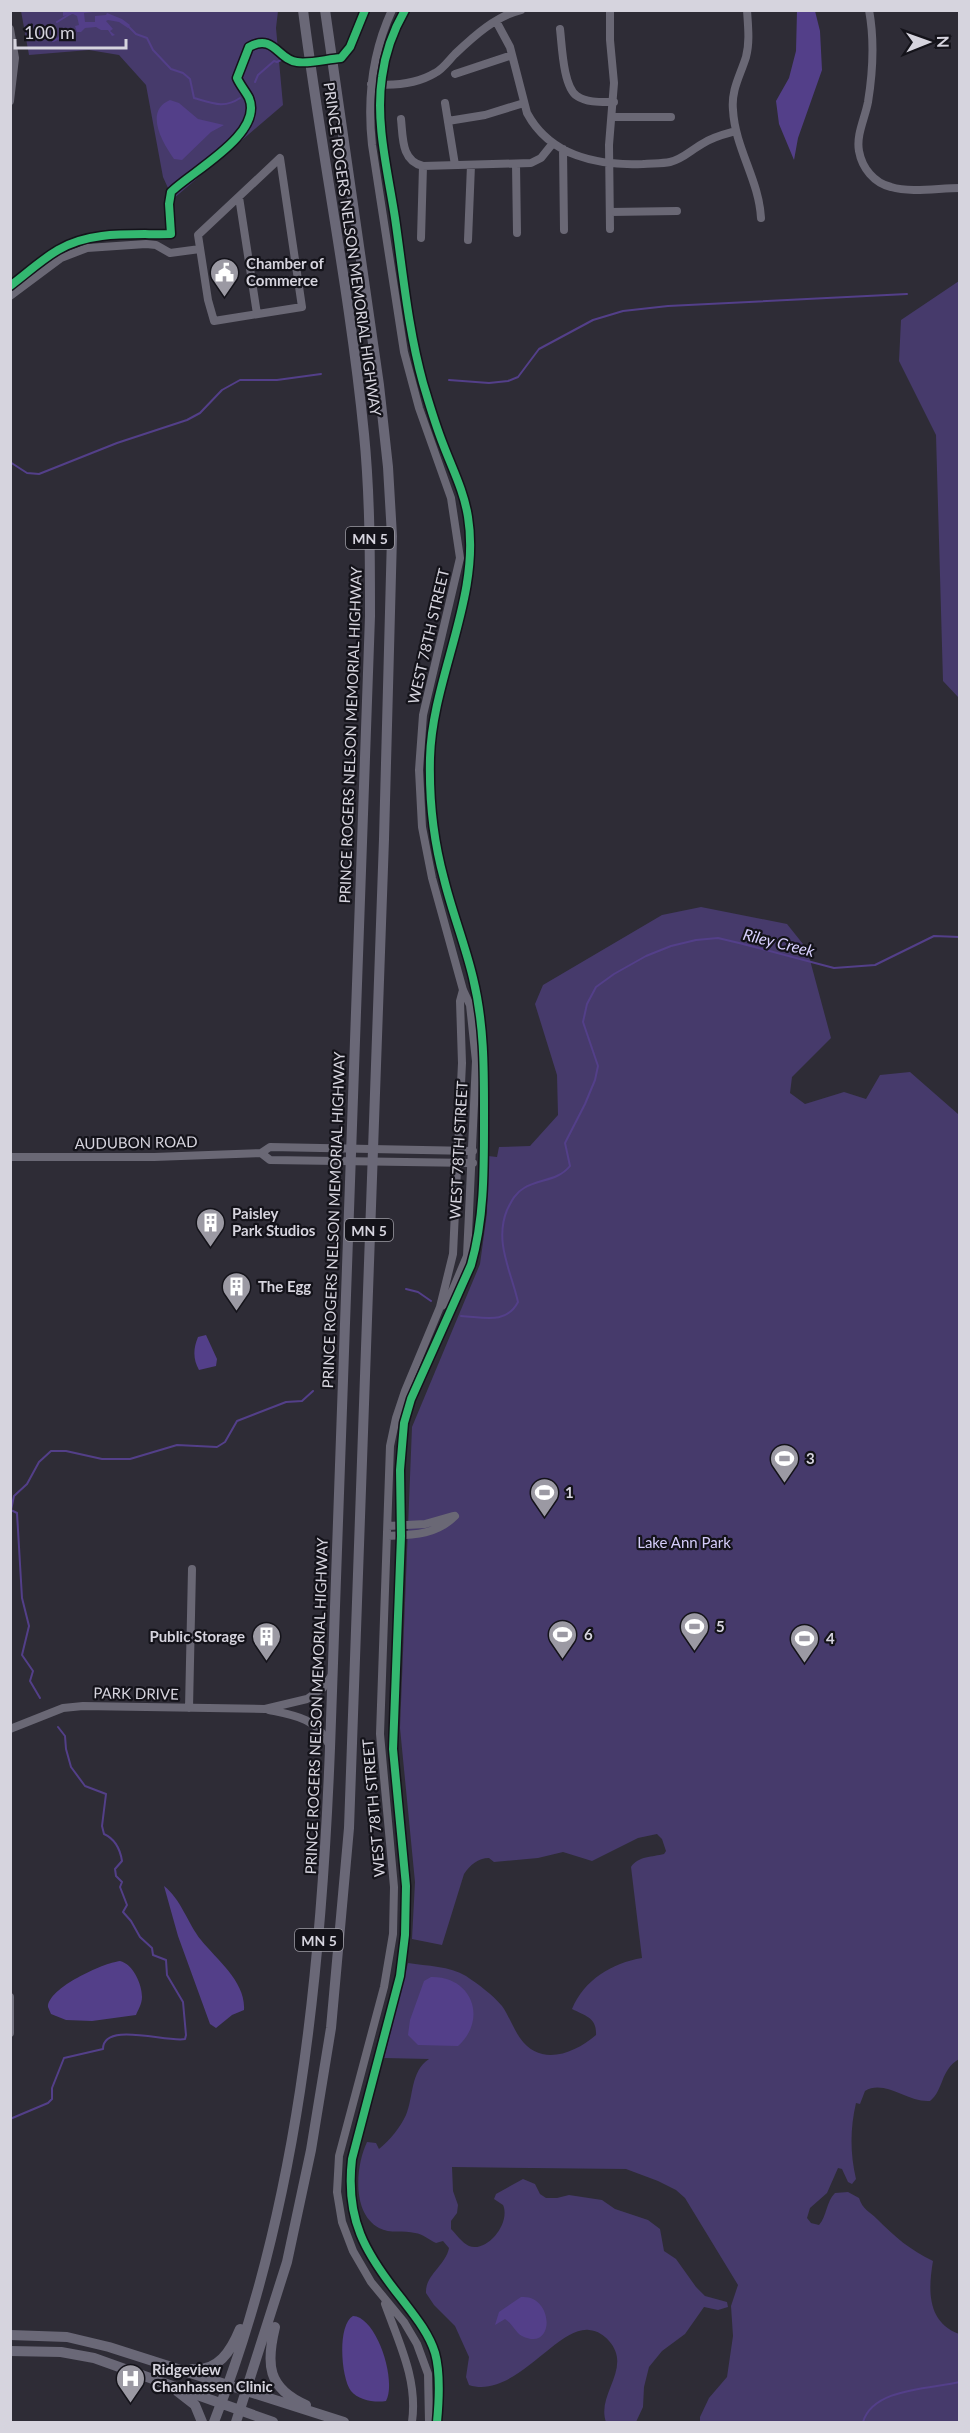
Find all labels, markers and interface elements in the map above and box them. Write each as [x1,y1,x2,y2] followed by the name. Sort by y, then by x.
[15,12,126,50] scale bar
[898,12,958,72] north arrow
[24,21,75,43] text: 100 m
[934,35,953,48] text: N
[321,81,385,418] street label: PRINCE ROGERS NELSON MEMORIAL HIGHWAY
[246,254,324,289] place label: Chamber of Commerce
[209,256,241,298] public building icon: Chamber of Commerce
[346,527,394,549] road number: MN 5
[335,566,365,904] street label: PRINCE ROGERS NELSON MEMORIAL HIGHWAY
[404,566,452,706] street label: WEST 78TH STREET
[741,924,817,960] water label: Riley Creek
[318,1051,348,1389] street label: PRINCE ROGERS NELSON MEMORIAL HIGHWAY
[445,1080,471,1220] street label: WEST 78TH STREET
[74,1132,198,1152] street label: AUDUBON ROAD
[232,1204,316,1239] place label: Paisley Park Studios
[195,1206,227,1248] building icon: Paisley Park Studios
[345,1219,393,1241] road number: MN 5
[221,1270,253,1312] building icon: The Egg
[258,1277,311,1295] place label: The Egg
[769,1442,801,1484] sports icon: 3
[806,1449,815,1467] place label: 3
[528,1476,560,1518] sports icon: 1
[565,1483,574,1501] place label: 1
[637,1533,731,1551] park label: Lake Ann Park
[301,1537,331,1875] street label: PRINCE ROGERS NELSON MEMORIAL HIGHWAY
[679,1610,711,1652] sports icon: 5
[716,1617,725,1635] place label: 5
[547,1618,579,1660] sports icon: 6
[250,1620,282,1662] building icon: Public Storage
[789,1622,821,1664] sports icon: 4
[584,1625,593,1643] place label: 6
[149,1627,245,1645] place label: Public Storage
[826,1629,835,1647] place label: 4
[93,1683,179,1703] street label: PARK DRIVE
[358,1738,388,1878] street label: WEST 78TH STREET
[295,1929,343,1951] road number: MN 5
[152,2360,273,2395] place label: Ridgeview Chanhassen Clinic
[115,2362,147,2404] hospital icon: Ridgeview Chanhassen Clinic

